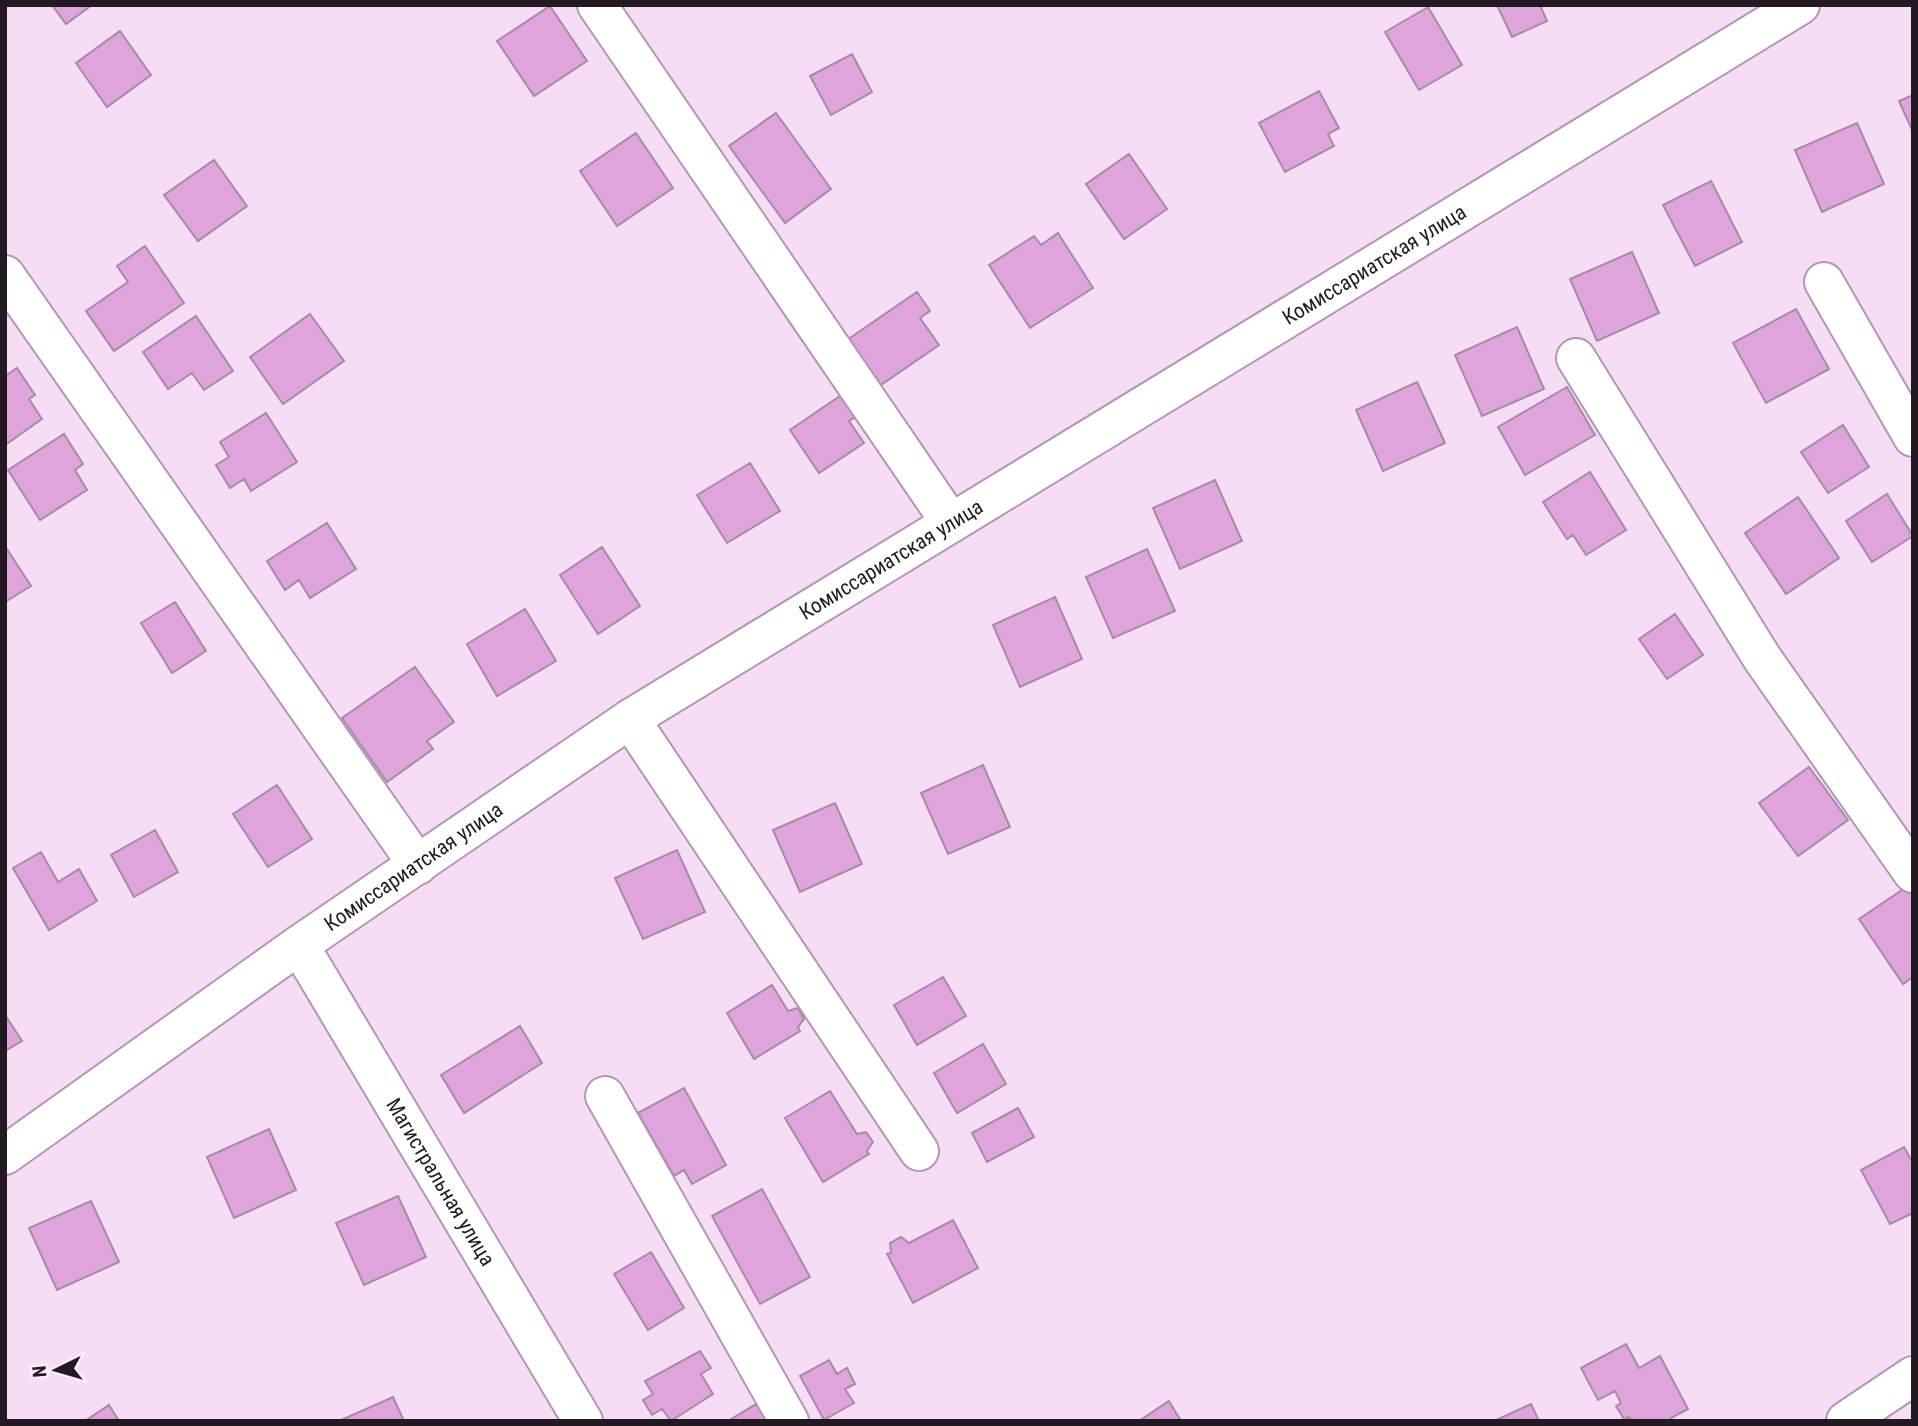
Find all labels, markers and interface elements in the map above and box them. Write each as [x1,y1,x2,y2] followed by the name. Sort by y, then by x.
[1278,200,1470,330] street label: Комиссариатская улица
[795,495,987,625] street label: Комиссариатская улица
[320,798,507,936] street label: Комиссариатская улица
[381,1094,500,1270] street label: Магистральная улица
[21,1335,91,1405] north arrow
[28,1365,52,1378] text: N

